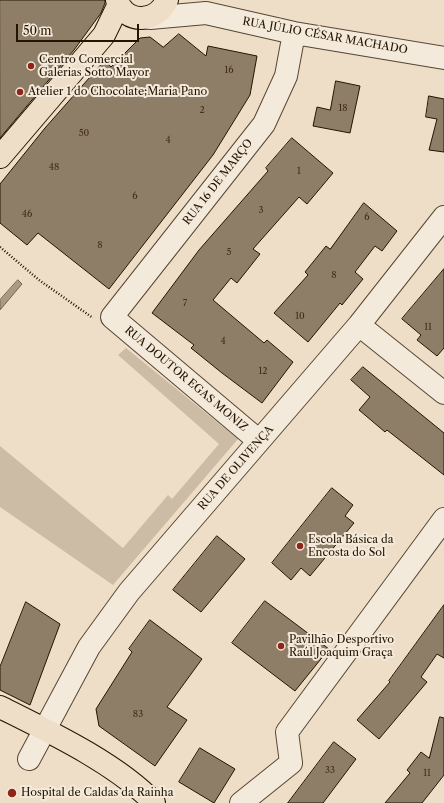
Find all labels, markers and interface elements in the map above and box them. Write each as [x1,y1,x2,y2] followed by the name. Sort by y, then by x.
[241,15,409,57] street label: RUA JÚLIO CÉSAR MACHADO
[18,16,141,42] scale bar
[23,23,52,38] text: 50 m
[39,53,149,79] place label: Centro Comercial Galerias Sotto Mayor
[26,61,36,71] marker: Centro Comercial Galerias Sotto Mayor
[224,65,234,75] house number: 16
[28,85,207,99] place label: Atelier 1 do Chocolate;Maria Pano
[15,87,25,97] marker: Atelier 1 do Chocolate;Maria Pano
[338,103,348,113] house number: 18
[199,105,205,115] house number: 2
[79,128,89,138] house number: 50
[165,135,171,145] house number: 4
[180,136,256,228] street label: RUA 16 DE MARÇO
[49,162,59,172] house number: 48
[297,166,301,176] house number: 1
[132,191,138,201] house number: 6
[259,205,263,215] house number: 3
[22,209,32,219] house number: 46
[364,212,370,222] house number: 6
[97,240,103,250] house number: 8
[227,247,231,257] house number: 5
[331,270,337,280] house number: 8
[183,298,187,308] house number: 7
[295,311,305,321] house number: 10
[424,322,432,332] house number: 11
[122,324,250,434] street label: RUA DOUTOR EGAS MONIZ
[220,336,226,346] house number: 4
[259,366,267,376] house number: 12
[196,423,276,513] street label: RUA DE OLIVENÇA
[308,533,394,559] place label: Escola Básica da Encosta do Sol
[295,541,305,551] marker: Escola Básica da Encosta do Sol
[289,633,394,659] place label: Pavilhão Desportivo Raúl Joaquim Graça
[276,641,286,651] marker: Pavilhão Desportivo Raúl Joaquim Graça
[133,709,143,719] house number: 83
[325,765,335,775] house number: 33
[423,768,431,778] house number: 11
[21,786,173,800] place label: Hospital de Caldas da Rainha
[6,787,18,799] marker: Hospital de Caldas da Rainha

